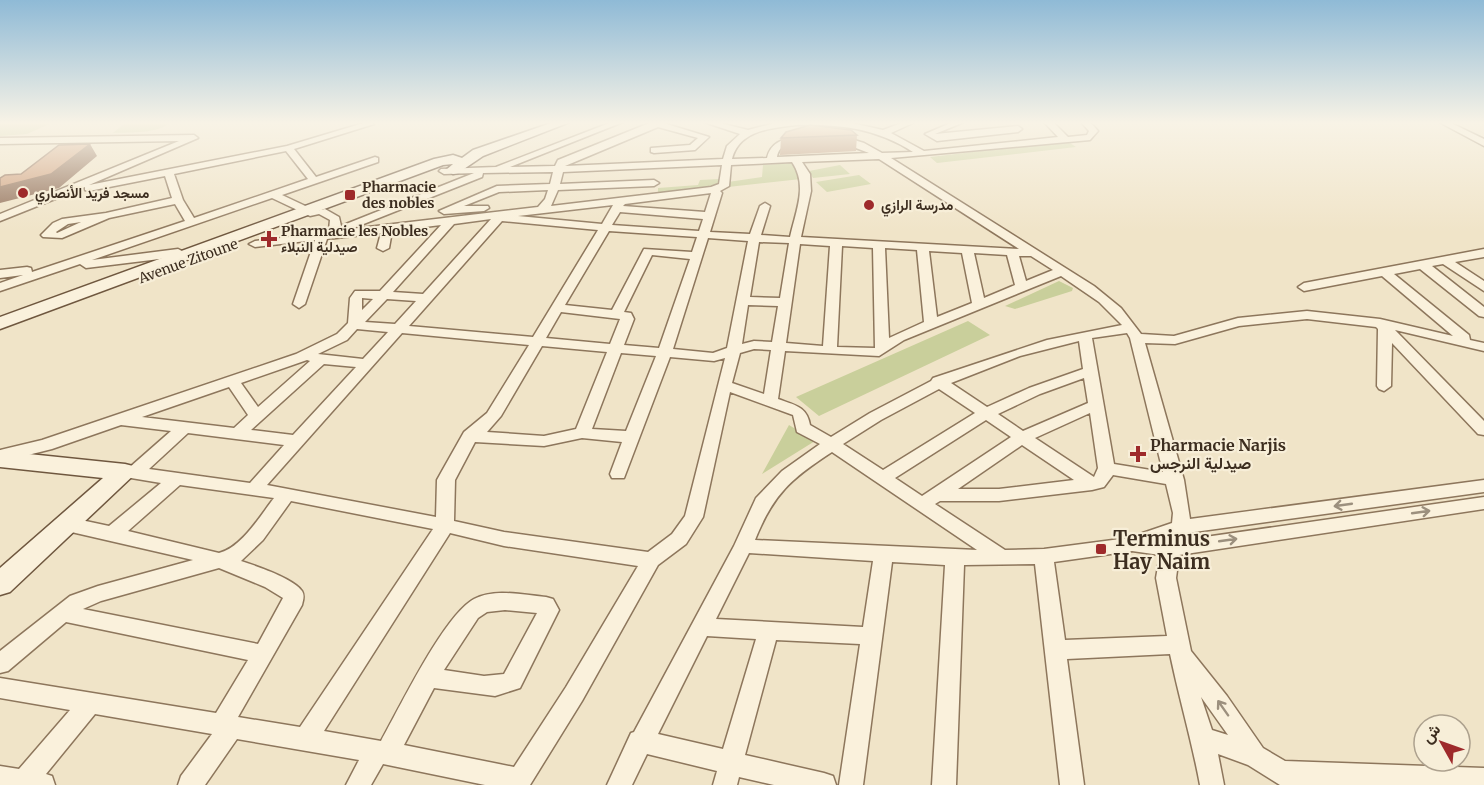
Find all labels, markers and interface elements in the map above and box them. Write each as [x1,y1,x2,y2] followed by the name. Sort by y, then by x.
[362,178,437,212] place label: Pharmacie des nobles
[35,184,150,205] place label: مسجد فريد الأنصاري
[16,186,30,200] marker: مسجد فريد الأنصاري
[343,188,357,202] marker: Pharmacie des nobles
[881,196,954,217] place label: مدرسة الرازي
[862,198,876,212] marker: مدرسة الرازي
[281,222,428,256] place label: Pharmacie les Nobles صيدلية النبلاء
[262,232,276,246] marker: Pharmacie les Nobles صيدلية النبلاء
[135,235,240,288] street label: Avenue Zitoune
[1150,435,1286,474] place label: Pharmacie Narjis صيدلية النرجس
[1131,447,1145,461] marker: Pharmacie Narjis صيدلية النرجس
[1333,500,1353,511] one-way arrow
[1411,507,1431,518] one-way arrow
[1113,526,1210,574] place label: Terminus Hay Naim
[1218,535,1238,546] one-way arrow
[1094,542,1108,556] marker: Terminus Hay Naim
[1217,700,1229,716] one-way arrow
[1412,713,1472,773] north arrow
[1417,720,1444,747] text: ش

